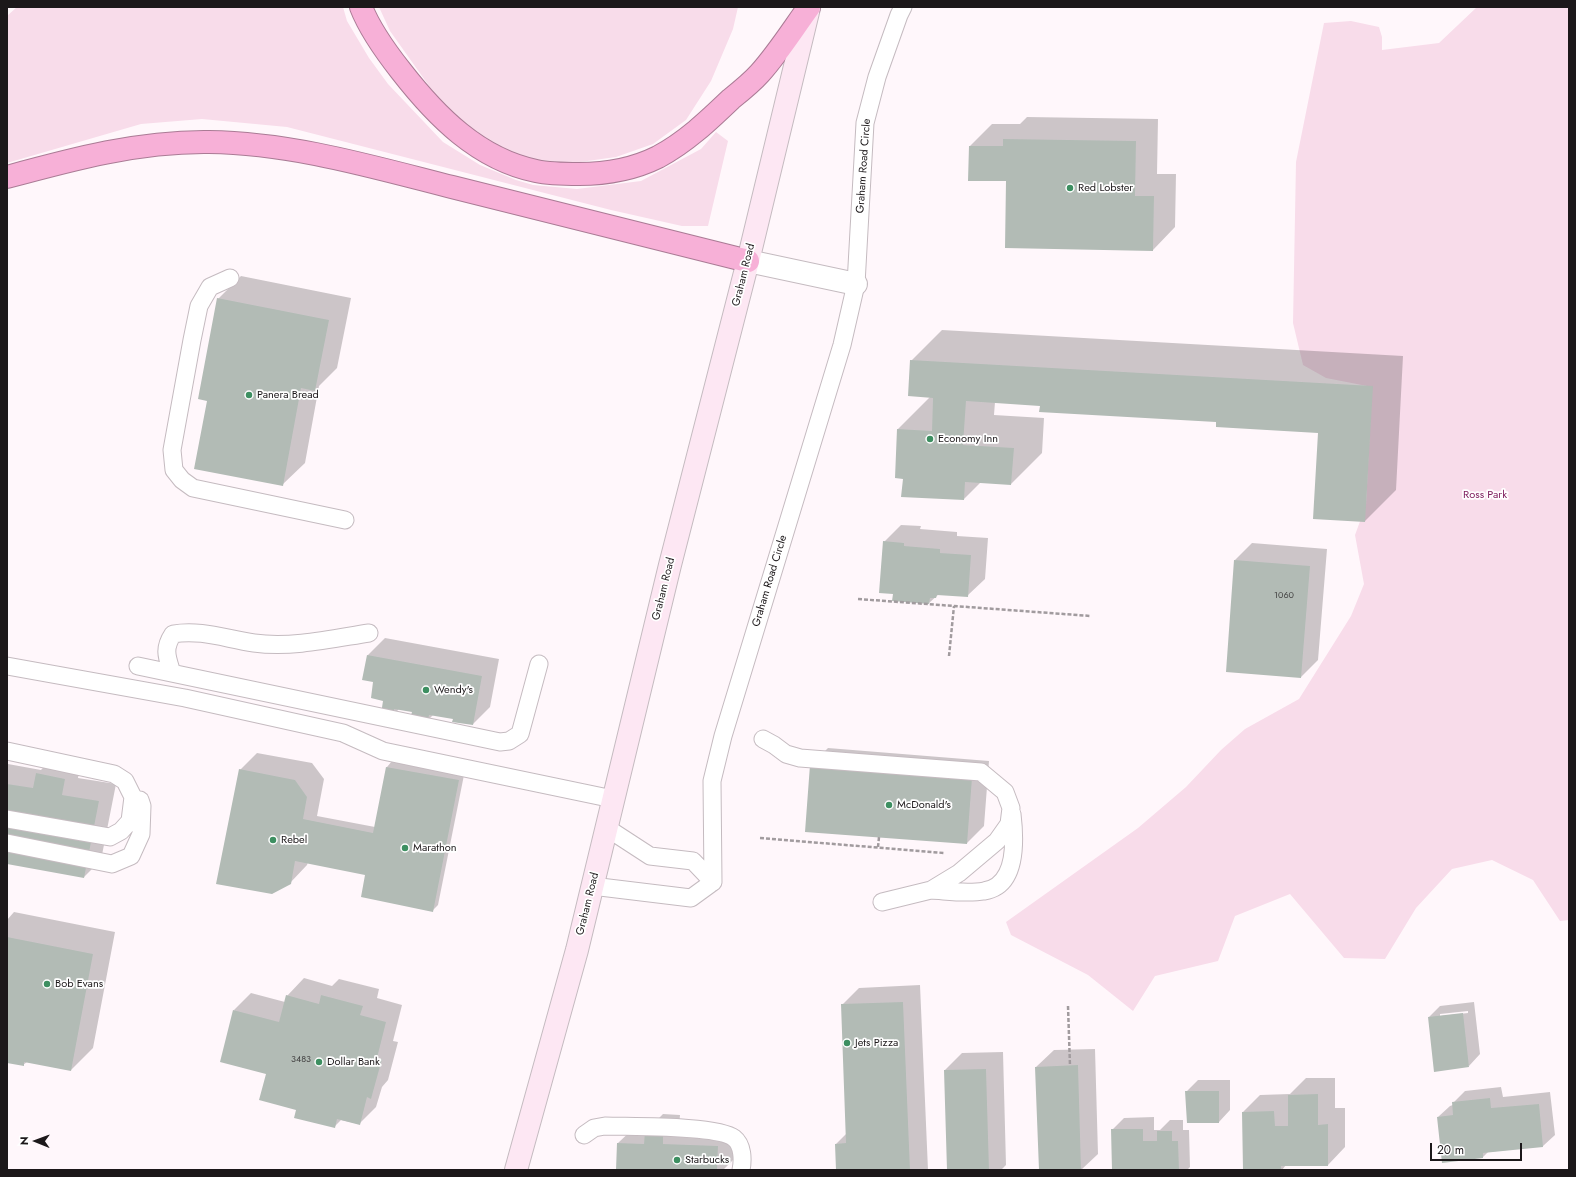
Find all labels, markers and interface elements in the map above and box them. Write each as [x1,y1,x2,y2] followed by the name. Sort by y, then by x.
[854,118,874,214] street label: Graham Road Circle
[1078,181,1133,195] place label: Red Lobster
[1065,183,1075,193] marker: Red Lobster
[730,242,758,308] street label: Graham Road
[257,388,319,402] place label: Panera Bread
[244,390,254,400] marker: Panera Bread
[938,432,998,446] place label: Economy Inn
[925,434,935,444] marker: Economy Inn
[1463,488,1507,502] park label: Ross Park
[750,534,790,628] street label: Graham Road Circle
[650,556,678,622] street label: Graham Road
[1274,591,1294,601] house number: 1060
[434,683,473,697] place label: Wendy's
[421,685,431,695] marker: Wendy's
[897,798,951,812] place label: McDonald's
[884,800,894,810] marker: McDonald's
[281,833,307,847] place label: Rebel
[268,835,278,845] marker: Rebel
[413,841,456,855] place label: Marathon
[400,843,410,853] marker: Marathon
[574,871,602,937] street label: Graham Road
[55,977,103,991] place label: Bob Evans
[42,979,52,989] marker: Bob Evans
[855,1036,898,1050] place label: Jets Pizza
[842,1038,852,1048] marker: Jets Pizza
[291,1055,311,1065] house number: 3483
[327,1055,380,1069] place label: Dollar Bank
[314,1057,324,1067] marker: Dollar Bank
[16,1121,56,1161] north arrow
[1432,1135,1524,1161] scale bar
[16,1136,32,1145] text: N
[1437,1141,1464,1159] text: 20 m
[685,1153,729,1167] place label: Starbucks
[672,1155,682,1165] marker: Starbucks

